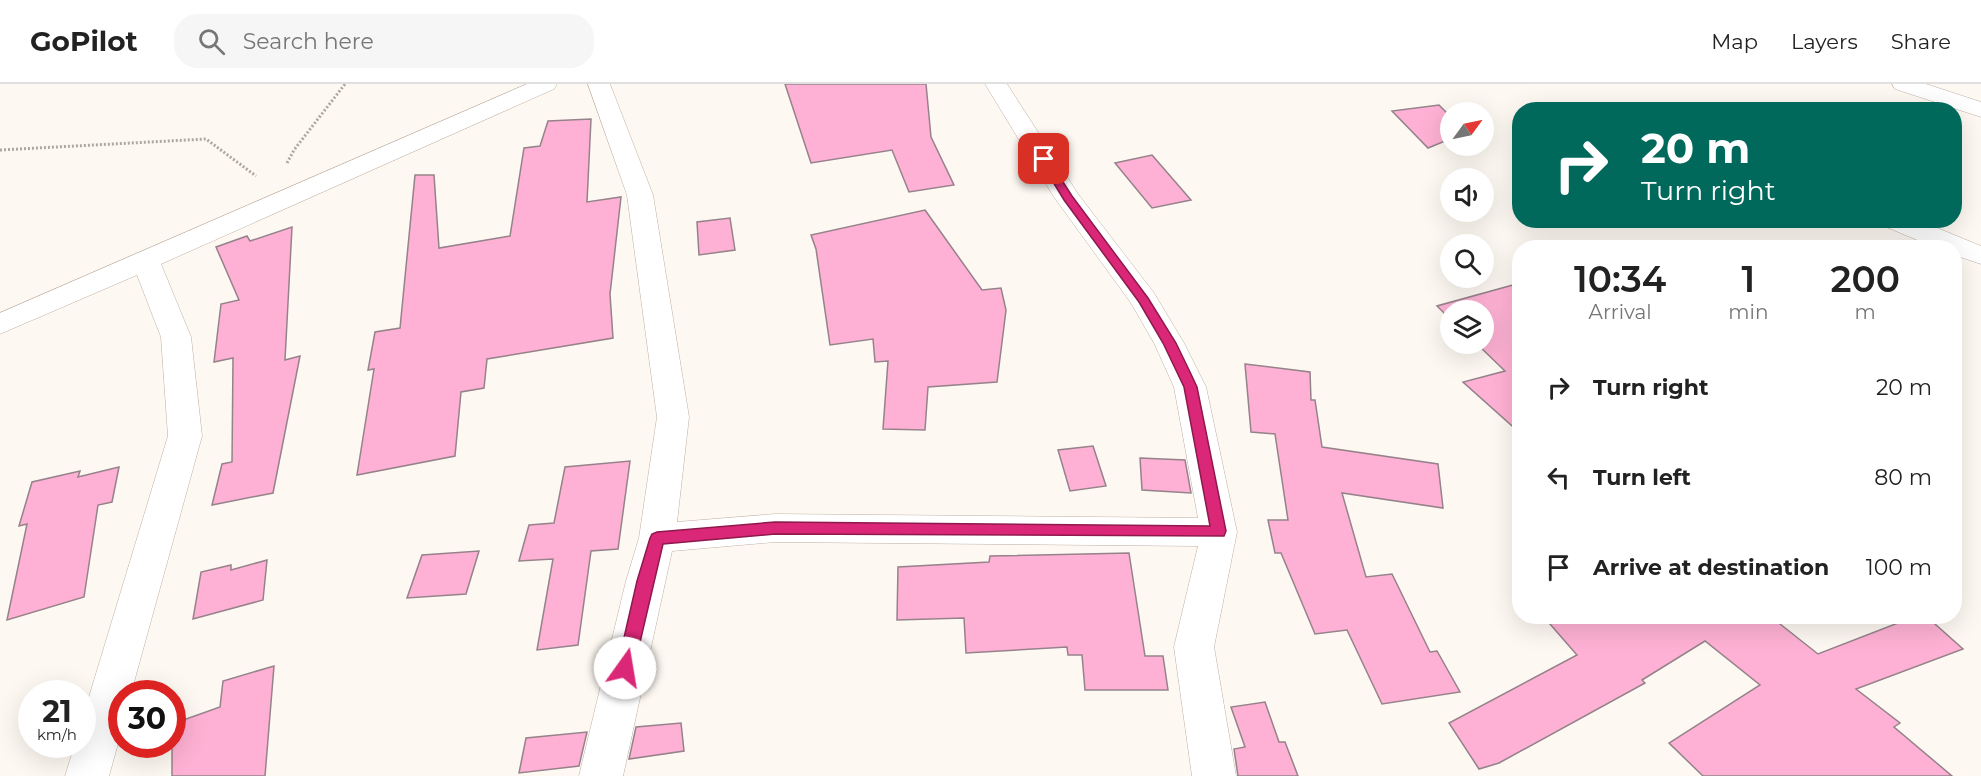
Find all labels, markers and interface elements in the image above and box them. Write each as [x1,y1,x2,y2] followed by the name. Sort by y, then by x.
[174,14,594,68] search box
[30,24,138,58] text: GoPilot
[195,25,228,58] icon: search
[243,28,374,55] text: Search here
[1711,29,1758,54] text: Map
[1791,29,1858,54] text: Layers
[1891,29,1951,54] text: Share
[1440,102,1494,156] north arrow
[1440,102,1494,354] map controls
[1641,122,1750,174] text: 20 m
[1542,126,1620,204] icon: right
[1018,133,1069,184] pin
[1027,142,1060,175] icon: arrive
[1440,168,1494,222] button: sound
[1641,174,1776,207] text: Turn right
[1440,234,1494,288] button: search
[1574,257,1666,301] text: 10:34
[1741,257,1755,301] text: 1
[1830,257,1900,301] text: 200
[1440,300,1494,354] button: layers
[1589,300,1652,324] text: Arrival
[1728,300,1768,324] text: min
[1855,300,1876,324] text: m
[1542,371,1575,404] icon: right
[1593,374,1708,401] text: Turn right
[1876,374,1932,401] text: 20 m
[1542,461,1575,494] icon: left
[1593,464,1691,491] text: Turn left
[1874,464,1932,491] text: 80 m
[1542,551,1575,584] icon: arrive
[1593,554,1829,581] text: Arrive at destination
[1866,554,1932,581] text: 100 m
[593,636,657,700] position arrow
[108,680,186,758] speed limit sign: 30
[42,693,72,730] text: 21
[37,725,77,744] text: km/h

